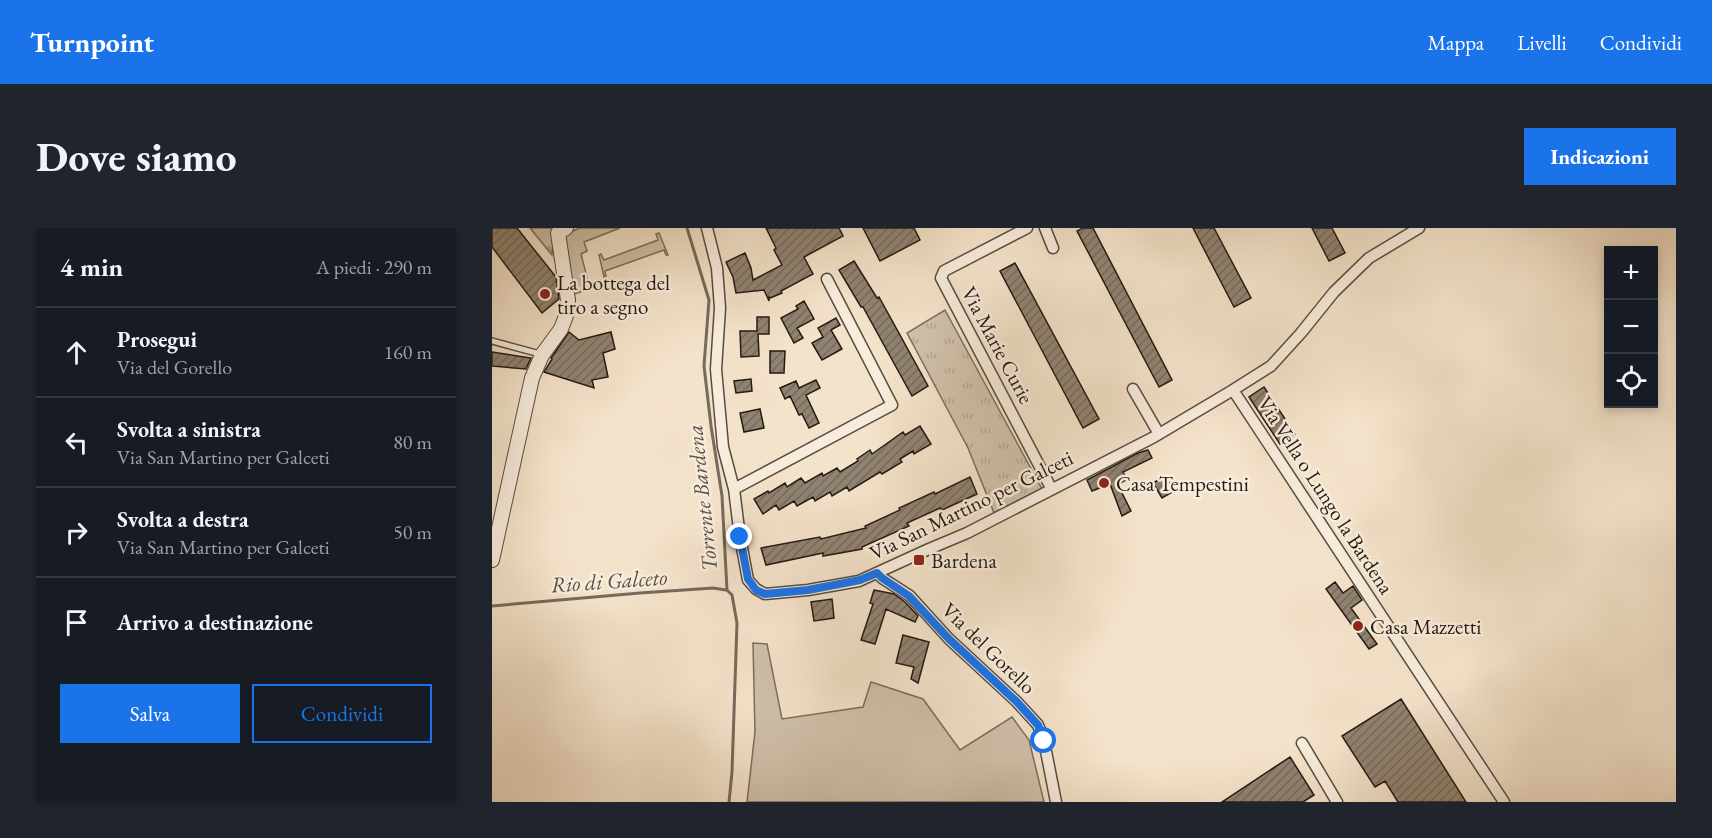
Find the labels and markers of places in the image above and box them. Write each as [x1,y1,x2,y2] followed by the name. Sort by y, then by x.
[557,269,670,320] place label: La bottega del tiro a segno
[538,287,552,301] marker: La bottega del tiro a segno
[1116,470,1249,497] place label: Casa Tempestini
[1097,476,1111,490] marker: Casa Tempestini
[931,547,998,574] place label: Bardena
[912,553,926,567] marker: Bardena
[1370,613,1481,640] place label: Casa Mazzetti
[1351,619,1365,633] marker: Casa Mazzetti

